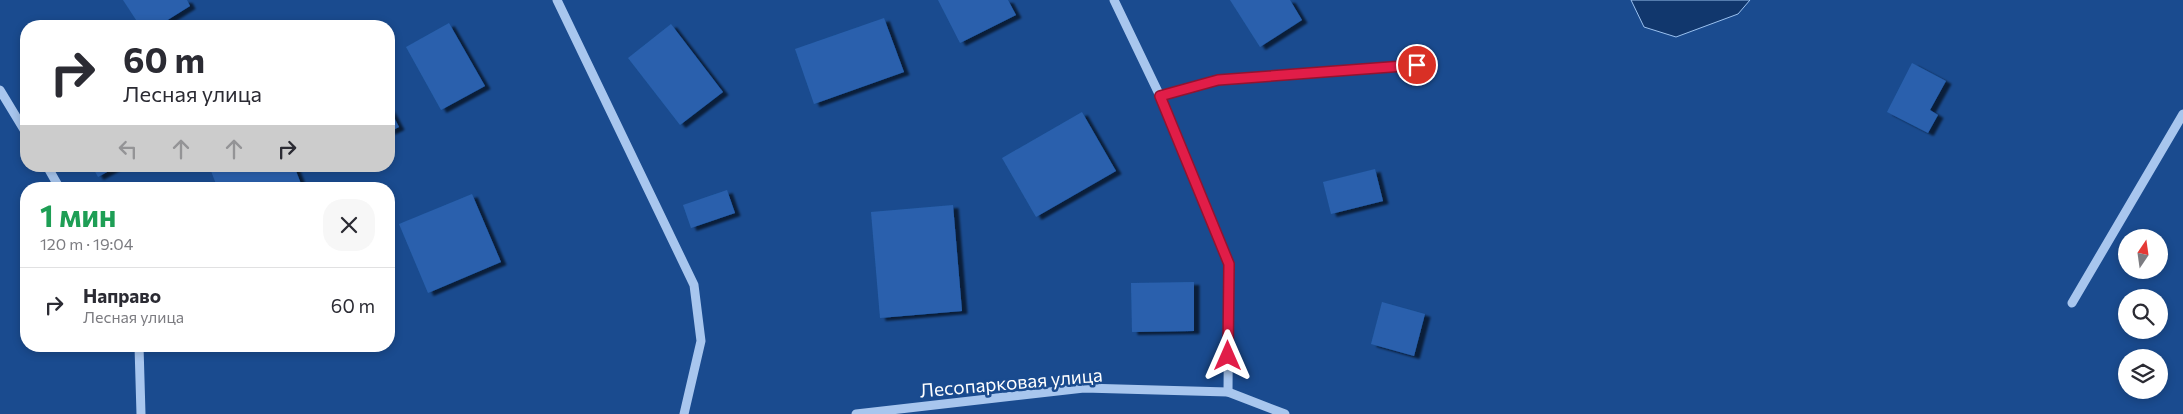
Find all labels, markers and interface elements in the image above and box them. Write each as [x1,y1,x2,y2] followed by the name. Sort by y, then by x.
[123,37,205,80] text: 60 m
[40,40,105,105] icon: right
[1396,44,1438,86] pin
[1403,51,1431,79] icon: arrive
[123,80,262,107] text: Лесная улица
[114,135,142,163] icon: left
[167,135,195,163] icon: ahead
[220,135,248,163] icon: ahead
[273,135,301,163] icon: right
[40,196,116,233] text: 1 мин
[323,199,375,251] button: close
[2118,229,2168,279] north arrow
[2118,229,2168,399] map controls
[40,234,133,253] text: 120 m · 19:04
[83,284,161,307] text: Направо
[2118,289,2168,339] button: search
[40,291,68,319] icon: right
[331,294,375,317] text: 60 m
[83,307,184,326] text: Лесная улица
[1201,329,1253,381] position arrow
[2118,349,2168,399] button: layers
[919,363,1103,401] street label: Лесопарковая улица

